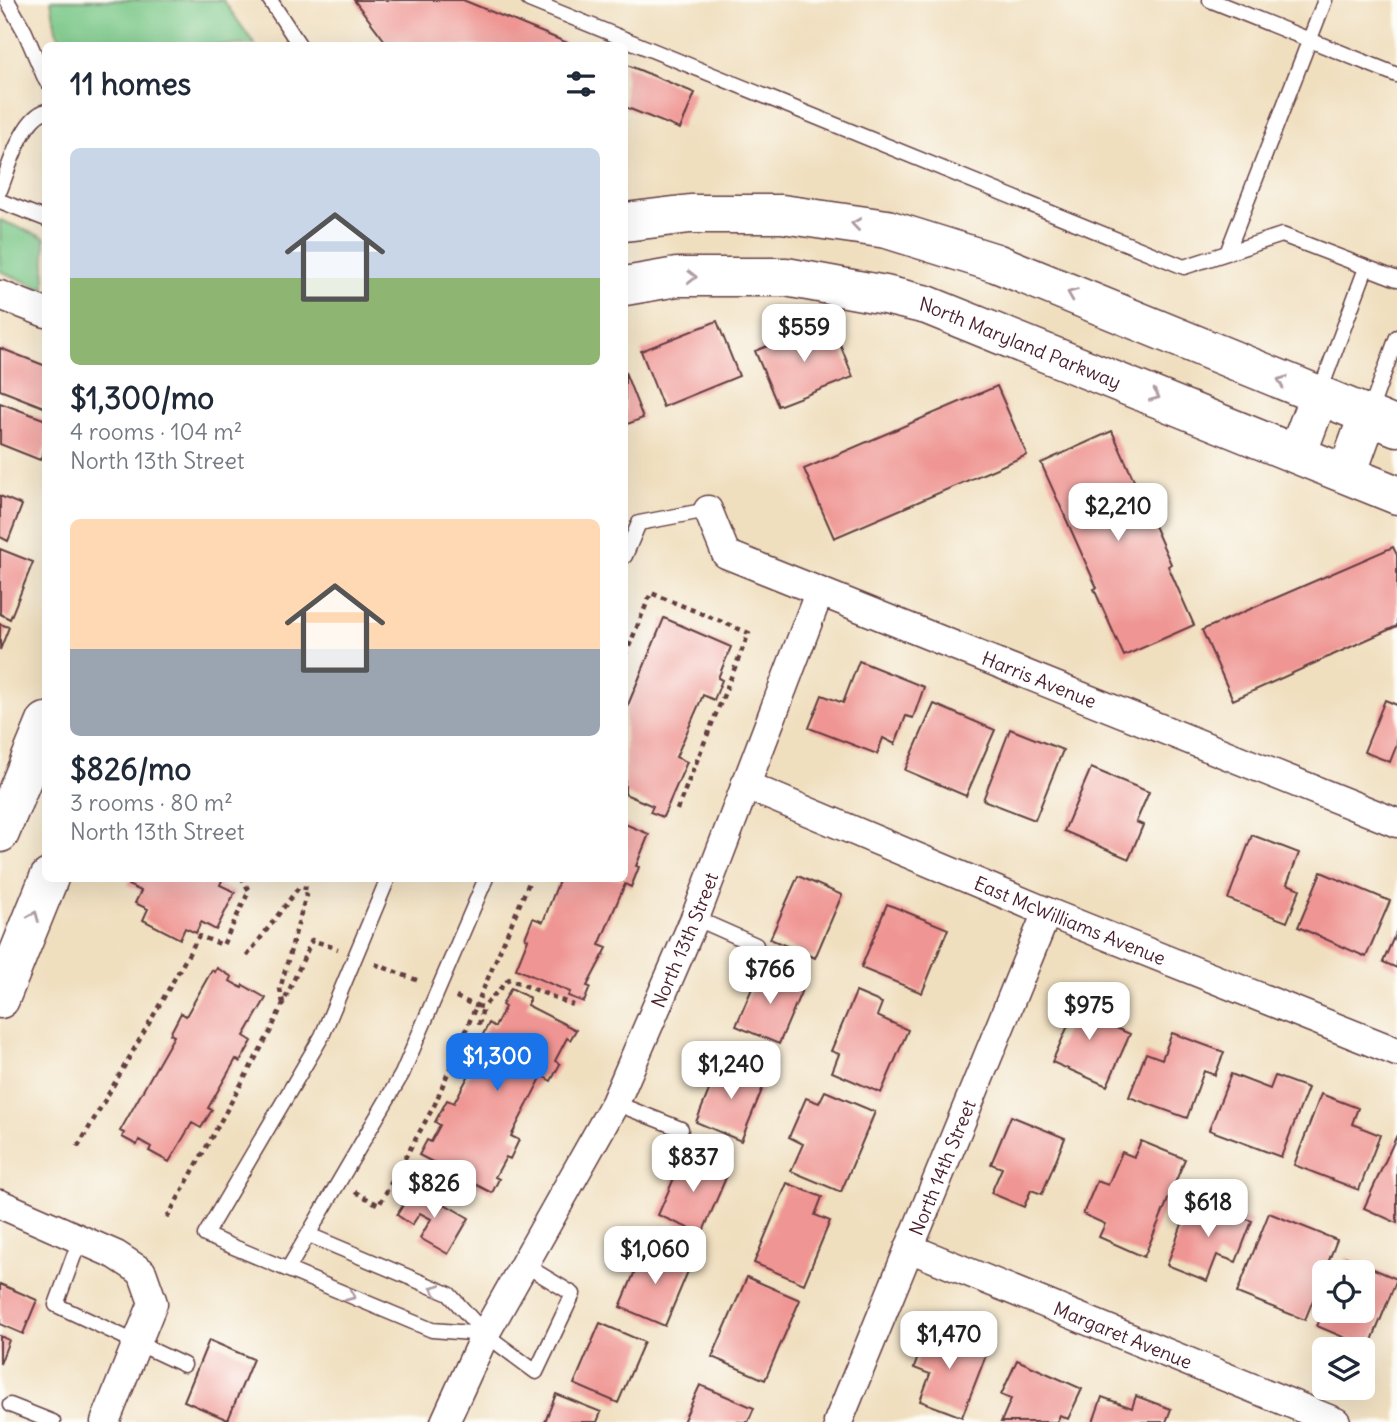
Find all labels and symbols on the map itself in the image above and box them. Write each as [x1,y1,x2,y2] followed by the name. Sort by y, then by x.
[850,217,862,232] one-way arrow
[688,269,698,285] one-way arrow
[1067,289,1079,303] one-way arrow
[917,292,1125,394] street label: North Maryland Parkway
[763,304,845,364] pin: $559
[1277,375,1289,389] one-way arrow
[1148,388,1160,402] one-way arrow
[1061,484,1175,543] pin: $2,210
[978,646,1100,713] street label: Harris Avenue
[646,869,723,1011] street label: North 13th Street
[971,871,1169,970] street label: East McWilliams Avenue
[25,911,39,923] one-way arrow
[729,946,811,1006] pin: $766
[1048,982,1130,1042] pin: $975
[440,1034,554,1093] pin: $1,300
[674,1042,788,1101] pin: $1,240
[904,1096,981,1239] street label: North 14th Street
[652,1134,734,1194] pin: $837
[393,1160,475,1220] pin: $826
[1167,1180,1249,1239] pin: $618
[598,1226,712,1286] pin: $1,060
[430,1283,442,1297] one-way arrow
[343,1288,356,1302] one-way arrow
[1050,1296,1196,1374] street label: Margaret Avenue
[892,1312,1006,1371] pin: $1,470

